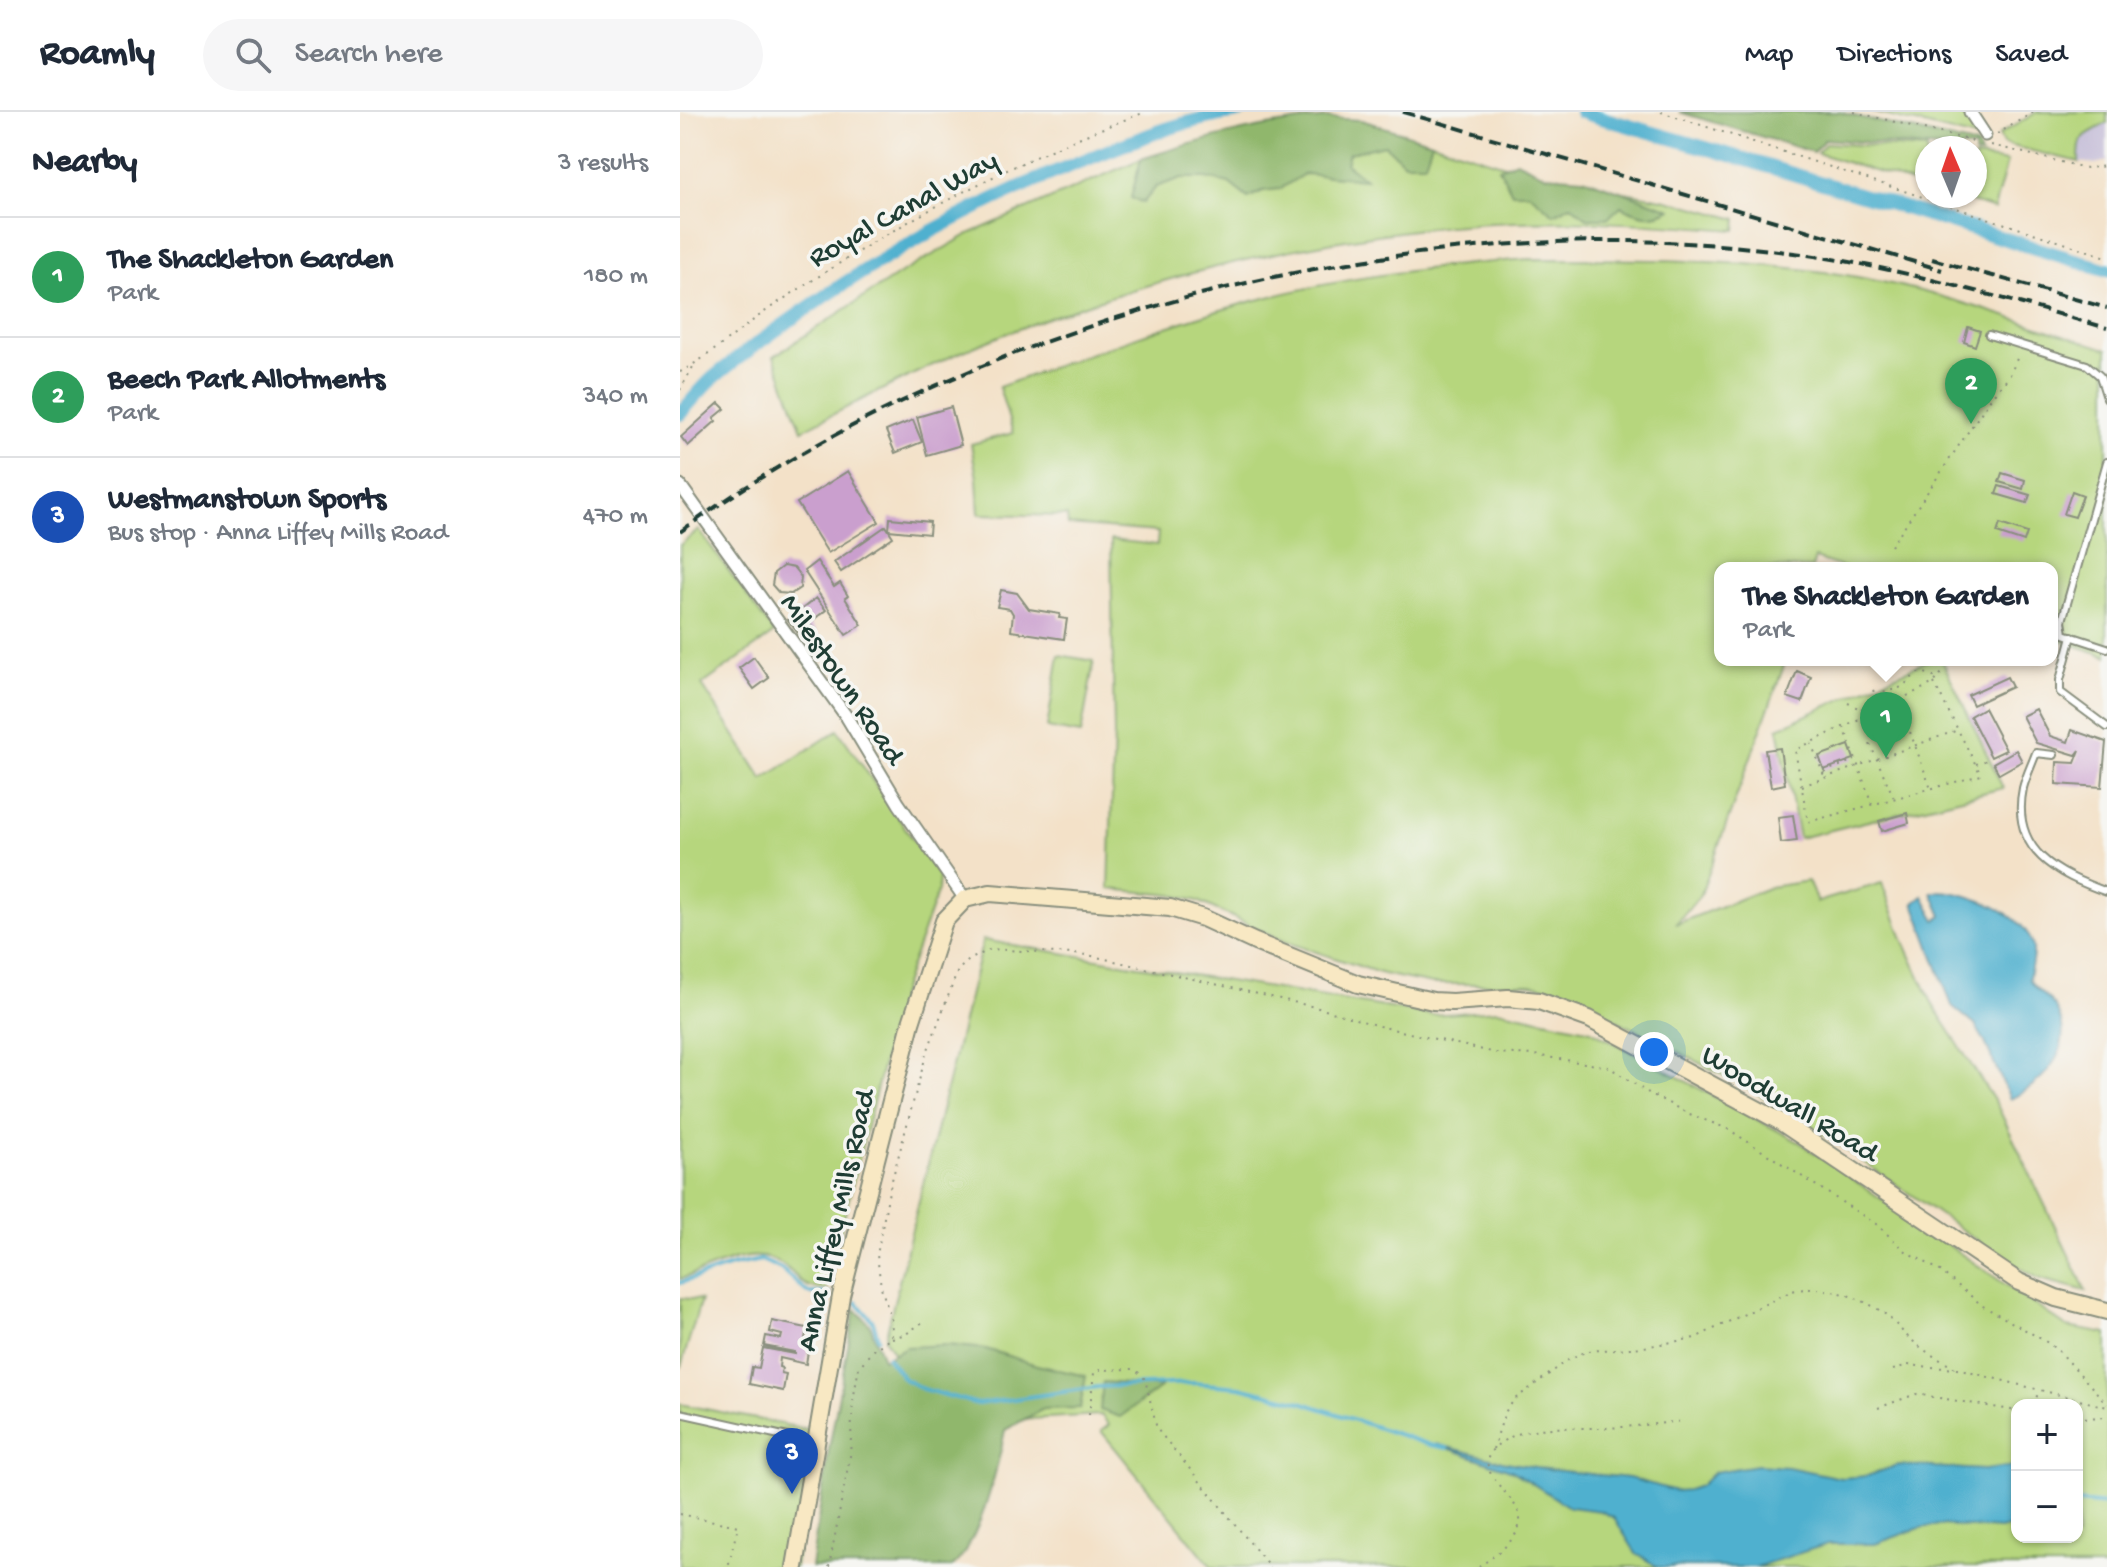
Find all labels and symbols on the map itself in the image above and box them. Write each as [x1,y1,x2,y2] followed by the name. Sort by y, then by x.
[1915,136,1987,208] north arrow
[803,144,1005,277] street label: Royal Canal Way
[1945,358,1997,424] pin: 2
[770,588,912,775] street label: Milestown Road
[1860,692,1912,758] pin: 1
[1634,1032,1674,1072] your location
[1694,1039,1885,1174] street label: Woodwall Road
[791,1084,886,1355] street label: Anna Liffey Mills Road
[766,1428,818,1494] pin: 3

